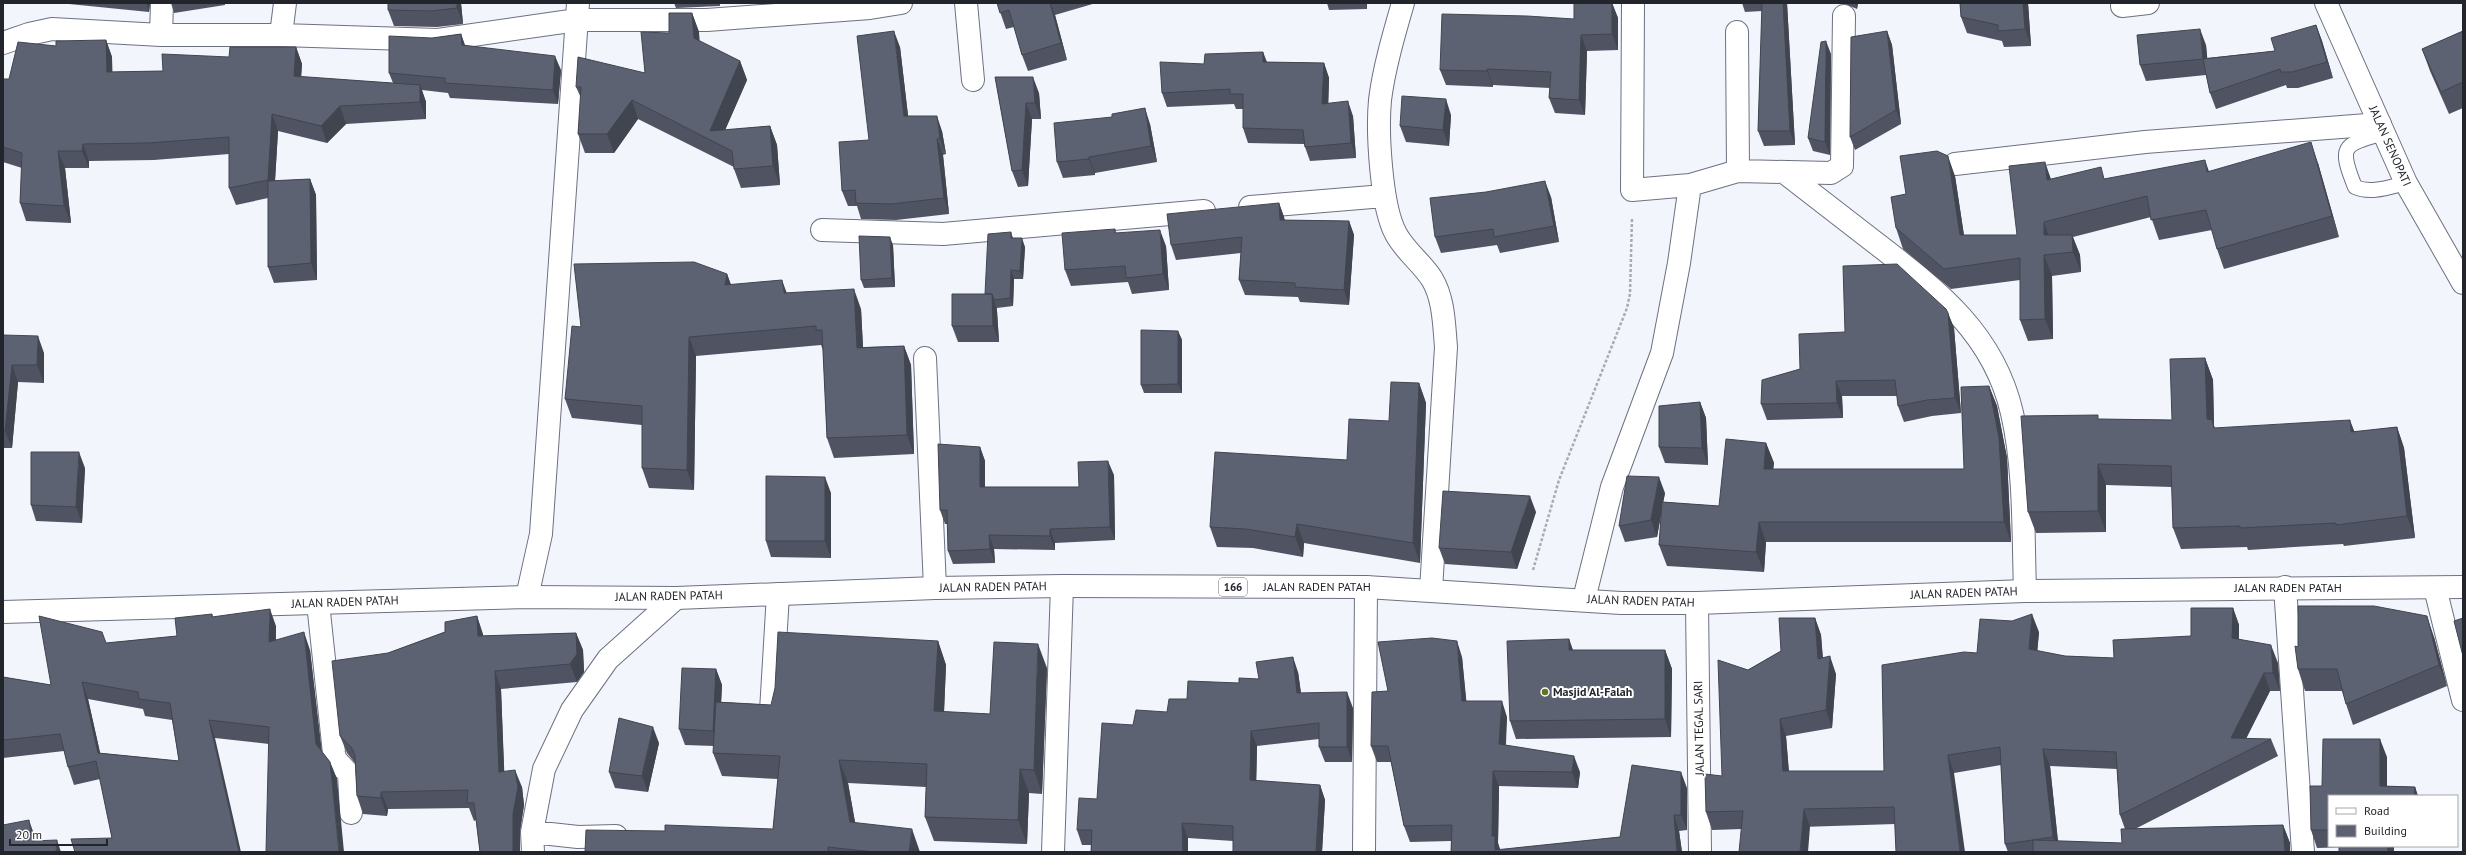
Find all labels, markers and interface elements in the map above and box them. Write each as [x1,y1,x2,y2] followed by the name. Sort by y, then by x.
[2366,102,2415,188] street label: JALAN SENOPATI
[938,578,1047,595] street label: JALAN RADEN PATAH
[1219,578,1247,596] road number: 166
[1262,579,1371,594] street label: JALAN RADEN PATAH
[2233,580,2342,595] street label: JALAN RADEN PATAH
[1909,583,2018,602] street label: JALAN RADEN PATAH
[614,587,723,604] street label: JALAN RADEN PATAH
[1586,591,1695,610] street label: JALAN RADEN PATAH
[290,592,399,611] street label: JALAN RADEN PATAH
[1690,680,1707,777] street label: JALAN TEGAL SARI
[1553,684,1632,699] place label: Masjid Al-Falah
[1540,687,1550,697] marker: Masjid Al-Falah
[2328,795,2458,847] legend
[2364,803,2389,818] text: Road
[10,821,107,847] scale bar
[2364,823,2407,838] text: Building
[16,827,42,842] text: 20 m

